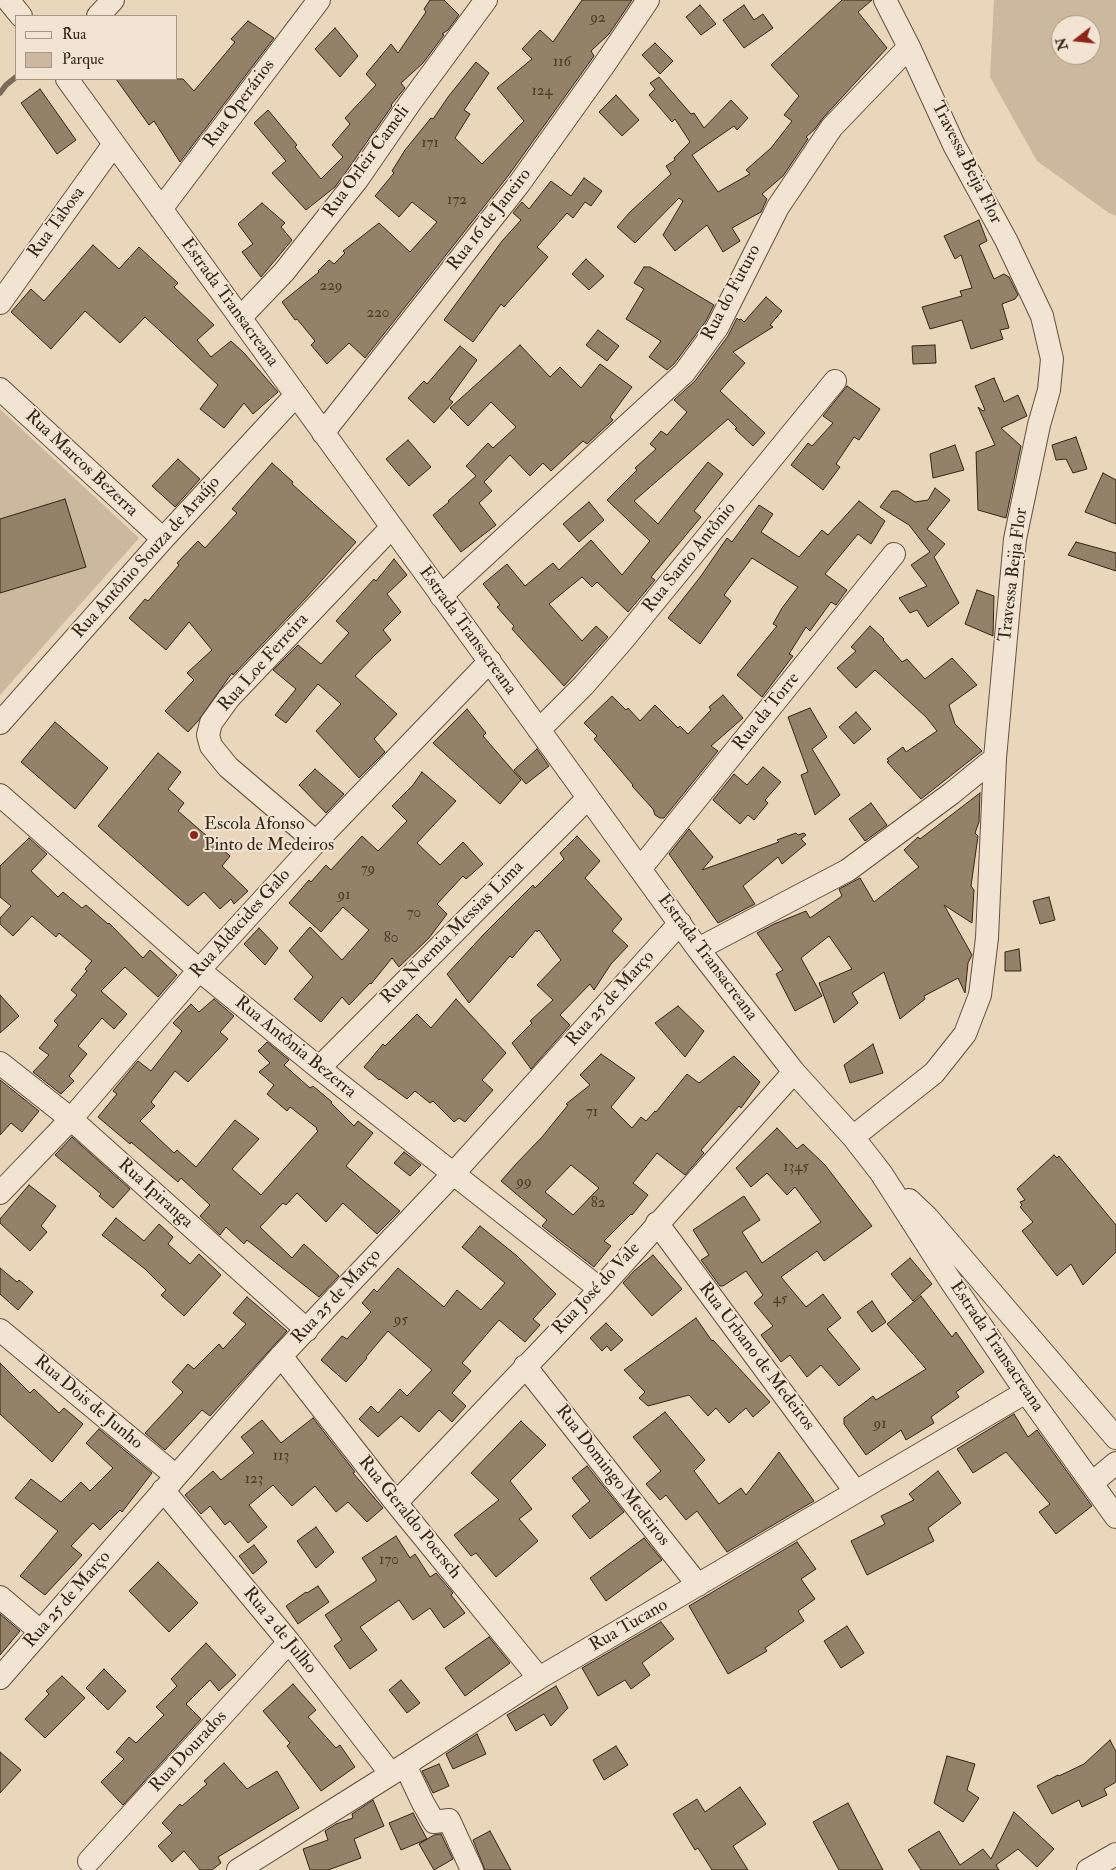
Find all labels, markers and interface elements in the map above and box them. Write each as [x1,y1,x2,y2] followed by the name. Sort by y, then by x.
[590,10,606,28] house number: 92
[15,15,178,80] legend
[1051,15,1101,65] north arrow
[62,25,87,44] text: Rua
[1052,36,1072,52] text: N
[62,50,104,69] text: Parque
[553,54,571,72] house number: 116
[200,56,280,152] street label: Rua Operários
[531,83,553,101] house number: 124
[926,98,1006,228] street label: Travessa Beija Flor
[319,102,415,222] street label: Rua Orleir Cameli
[421,135,439,153] house number: 171
[443,165,537,275] street label: Rua 16 de Janeiro
[24,183,90,263] street label: Rua Tabosa
[447,192,467,210] house number: 172
[175,235,283,371] street label: Estrada Transacreana
[698,242,766,344] street label: Rua do Futuro
[320,278,342,296] house number: 229
[367,305,389,323] house number: 220
[20,406,142,522] street label: Rua Marcos Bezerra
[69,473,225,643] street label: Rua Antônio Souza de Araújo
[639,498,741,618] street label: Rua Santo Antônio
[995,507,1033,643] street label: Travessa Beija Flor
[413,563,521,699] street label: Estrada Transacreana
[214,610,314,716] street label: Rua Loe Ferreira
[729,669,805,755] street label: Rua da Torre
[204,814,334,856] place label: Escola Afonso Pinto de Medeiros
[188,829,200,841] marker: Escola Afonso Pinto de Medeiros
[377,857,529,1009] street label: Rua Noemia Messias Lima
[361,861,375,879] house number: 79
[186,865,296,983] street label: Rua Aldacides Galo
[338,887,350,905] house number: 91
[652,890,762,1026] street label: Estrada Transacreana
[407,905,421,923] house number: 70
[384,930,398,948] house number: 80
[562,947,660,1051] street label: Rua 25 de Março
[230,992,360,1104] street label: Rua Antônia Bezerra
[586,1104,598,1122] house number: 71
[113,1155,197,1233] street label: Rua Ipiranga
[783,1159,809,1177] house number: 1345
[516,1174,532,1192] house number: 99
[591,1195,605,1213] house number: 82
[549,1238,645,1340] street label: Rua José do Vale
[288,1245,386,1349] street label: Rua 25 de Março
[944,1278,1048,1416] street label: Estrada Transacreana
[693,1279,819,1435] street label: Rua Urbano de Medeiros
[773,1291,787,1309] house number: 45
[394,1312,408,1330] house number: 95
[29,1351,147,1455] street label: Rua Dois de Junho
[550,1401,674,1551] street label: Rua Domingo Medeiros
[874,1416,886,1434] house number: 91
[273,1448,289,1466] house number: 113
[353,1452,465,1584] street label: Rua Geraldo Poersch
[245,1471,263,1489] house number: 123
[20,1547,116,1653] street label: Rua 25 de Março
[379,1552,399,1570] house number: 170
[237,1583,321,1679] street label: Rua 2 de Julho
[586,1595,672,1657] street label: Rua Tucano
[146,1707,232,1797] street label: Rua Dourados

